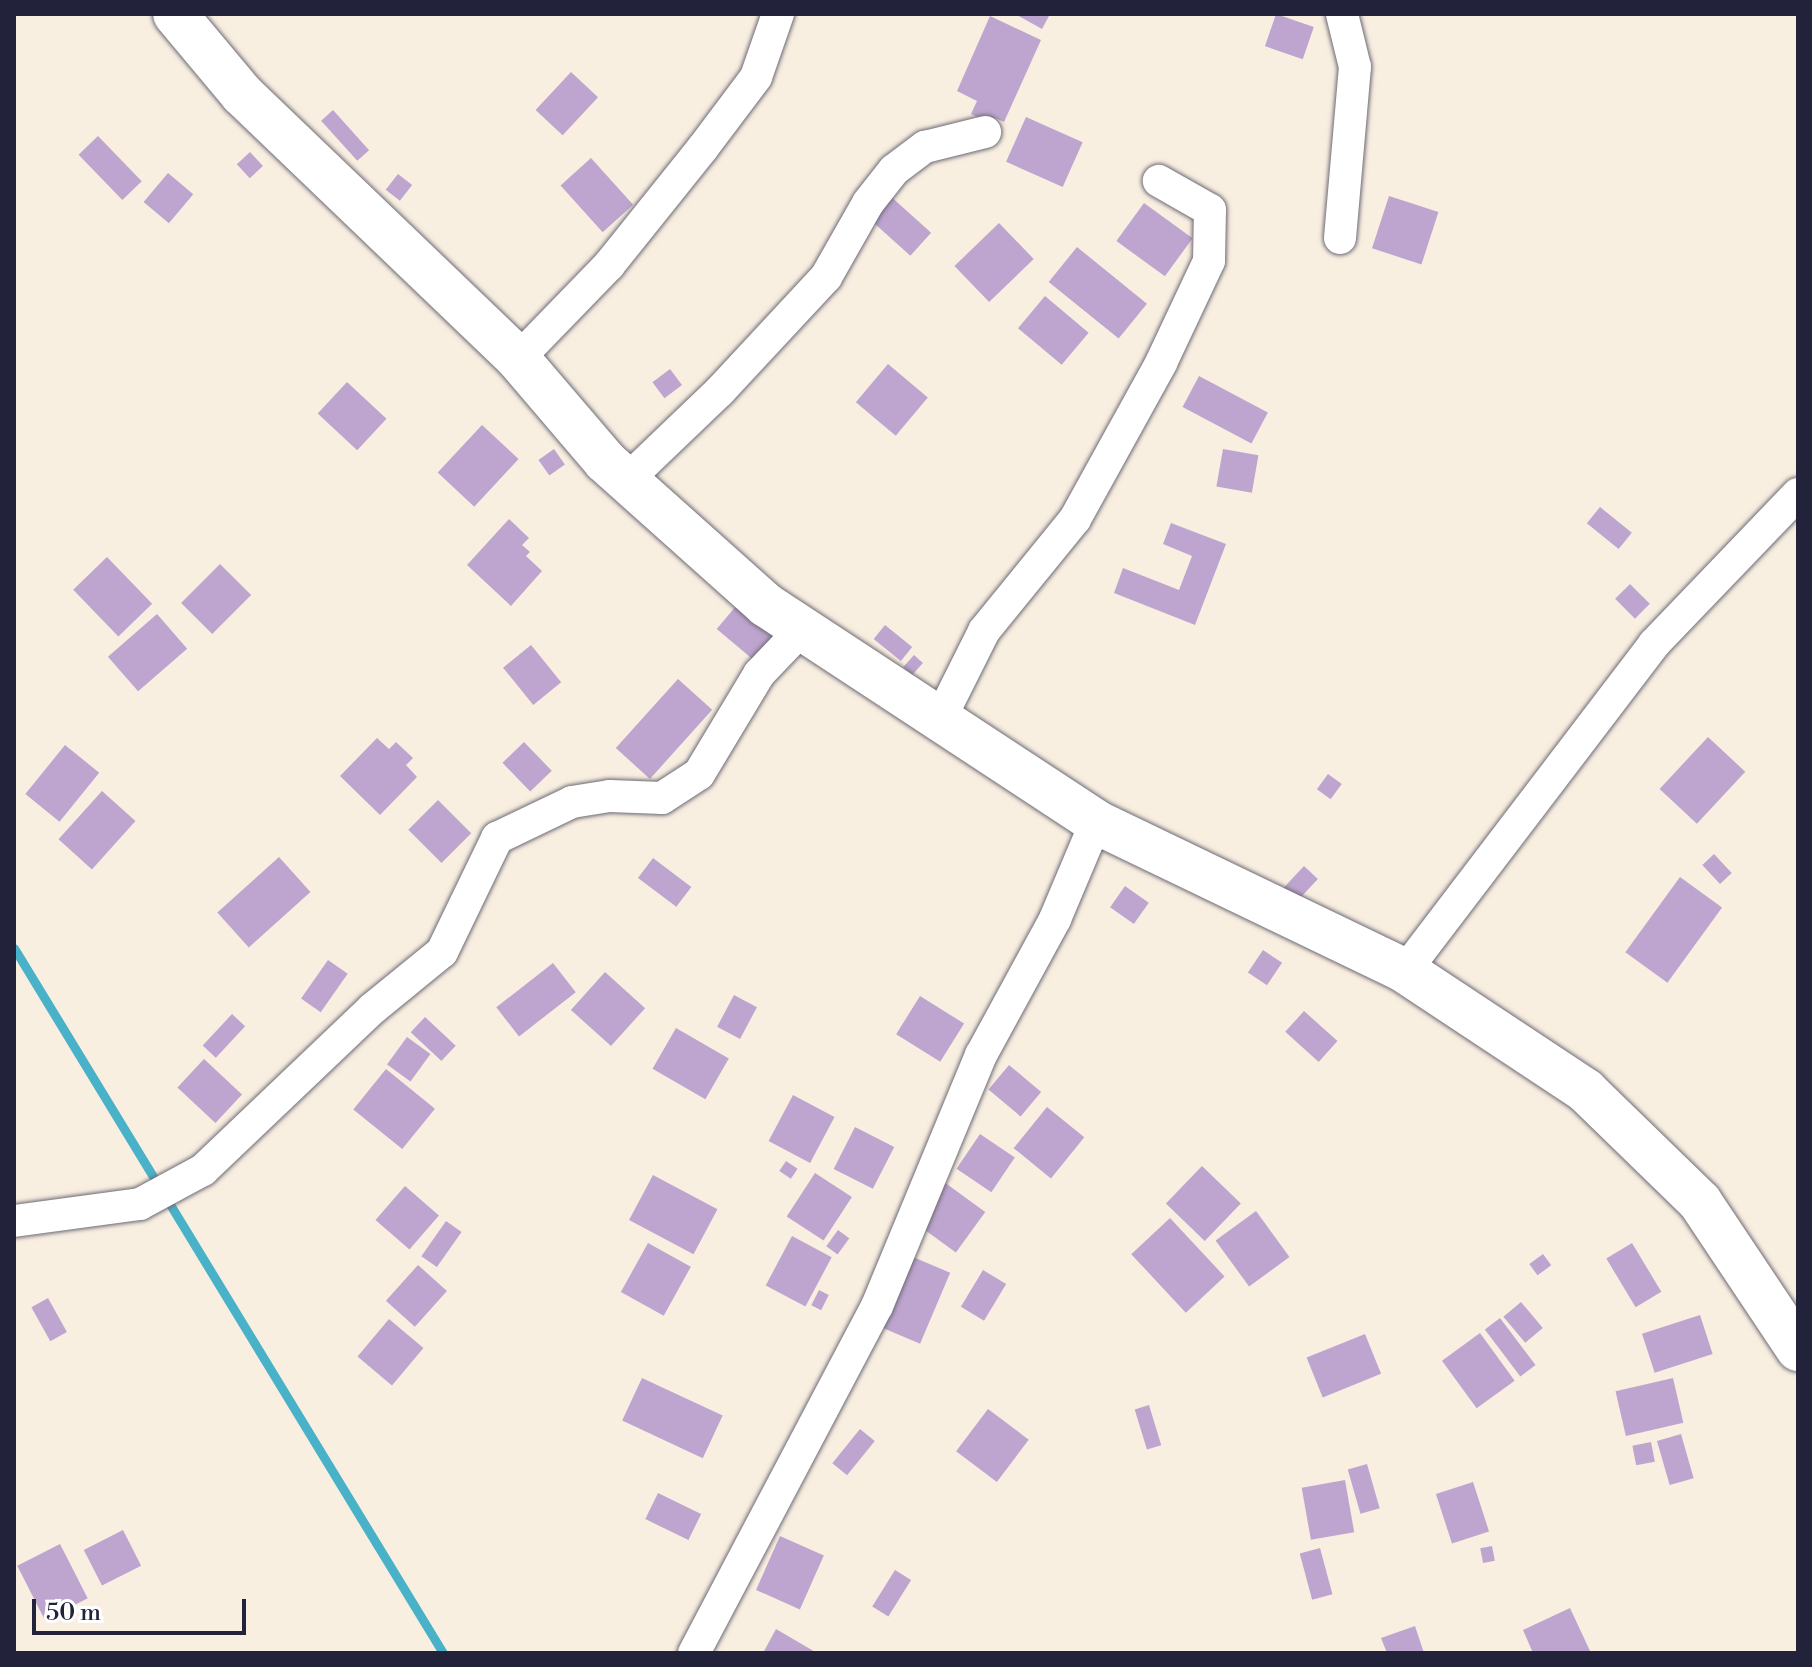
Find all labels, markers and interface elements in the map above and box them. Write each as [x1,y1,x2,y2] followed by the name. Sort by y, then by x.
[36,1583,250,1633] scale bar
[46,1598,101,1628] text: 50 m

